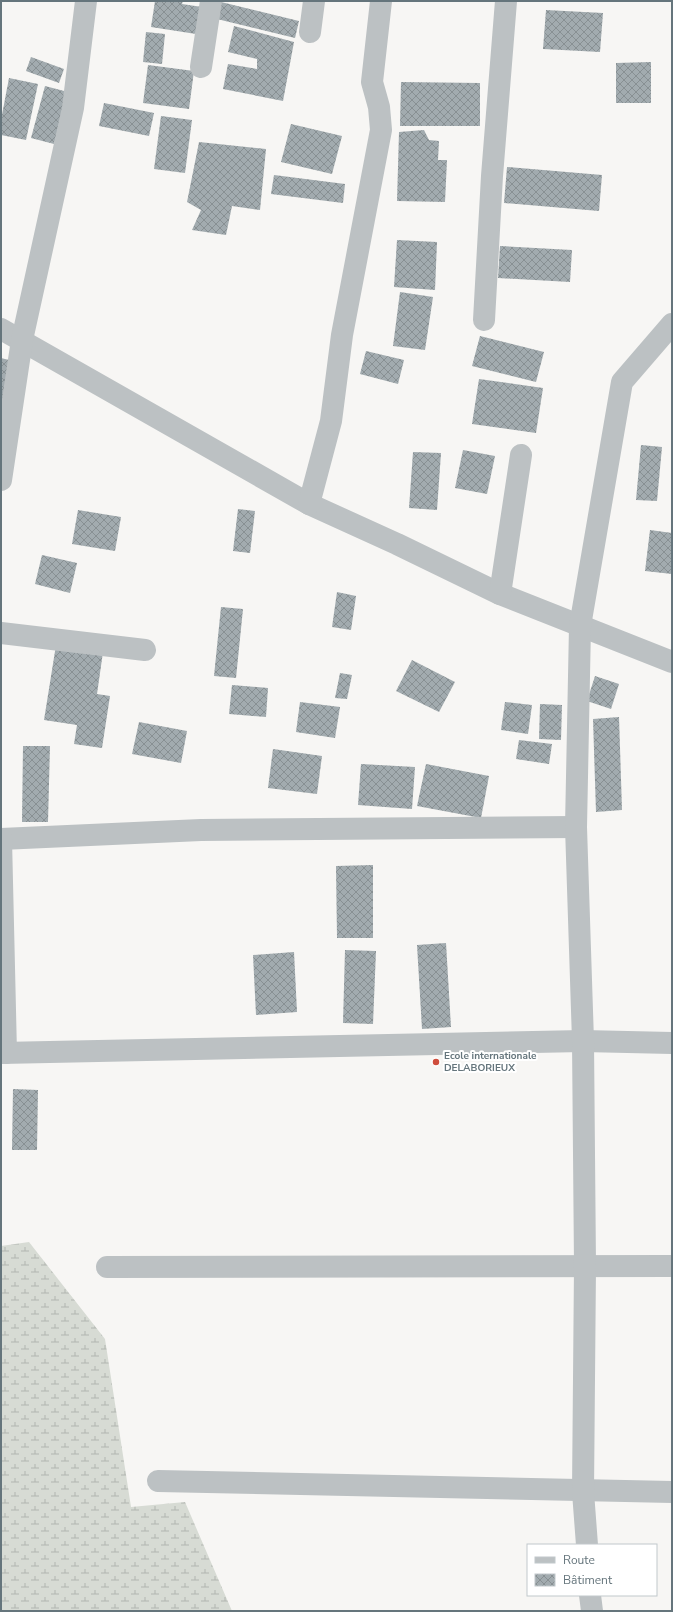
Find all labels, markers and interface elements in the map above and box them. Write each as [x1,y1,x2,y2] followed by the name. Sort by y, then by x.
[444,1049,537,1075] place label: Ecole internationale DELABORIEUX
[431,1057,441,1067] marker: Ecole internationale DELABORIEUX
[527,1544,657,1596] legend
[563,1552,595,1568] text: Route
[563,1572,613,1588] text: Bâtiment

